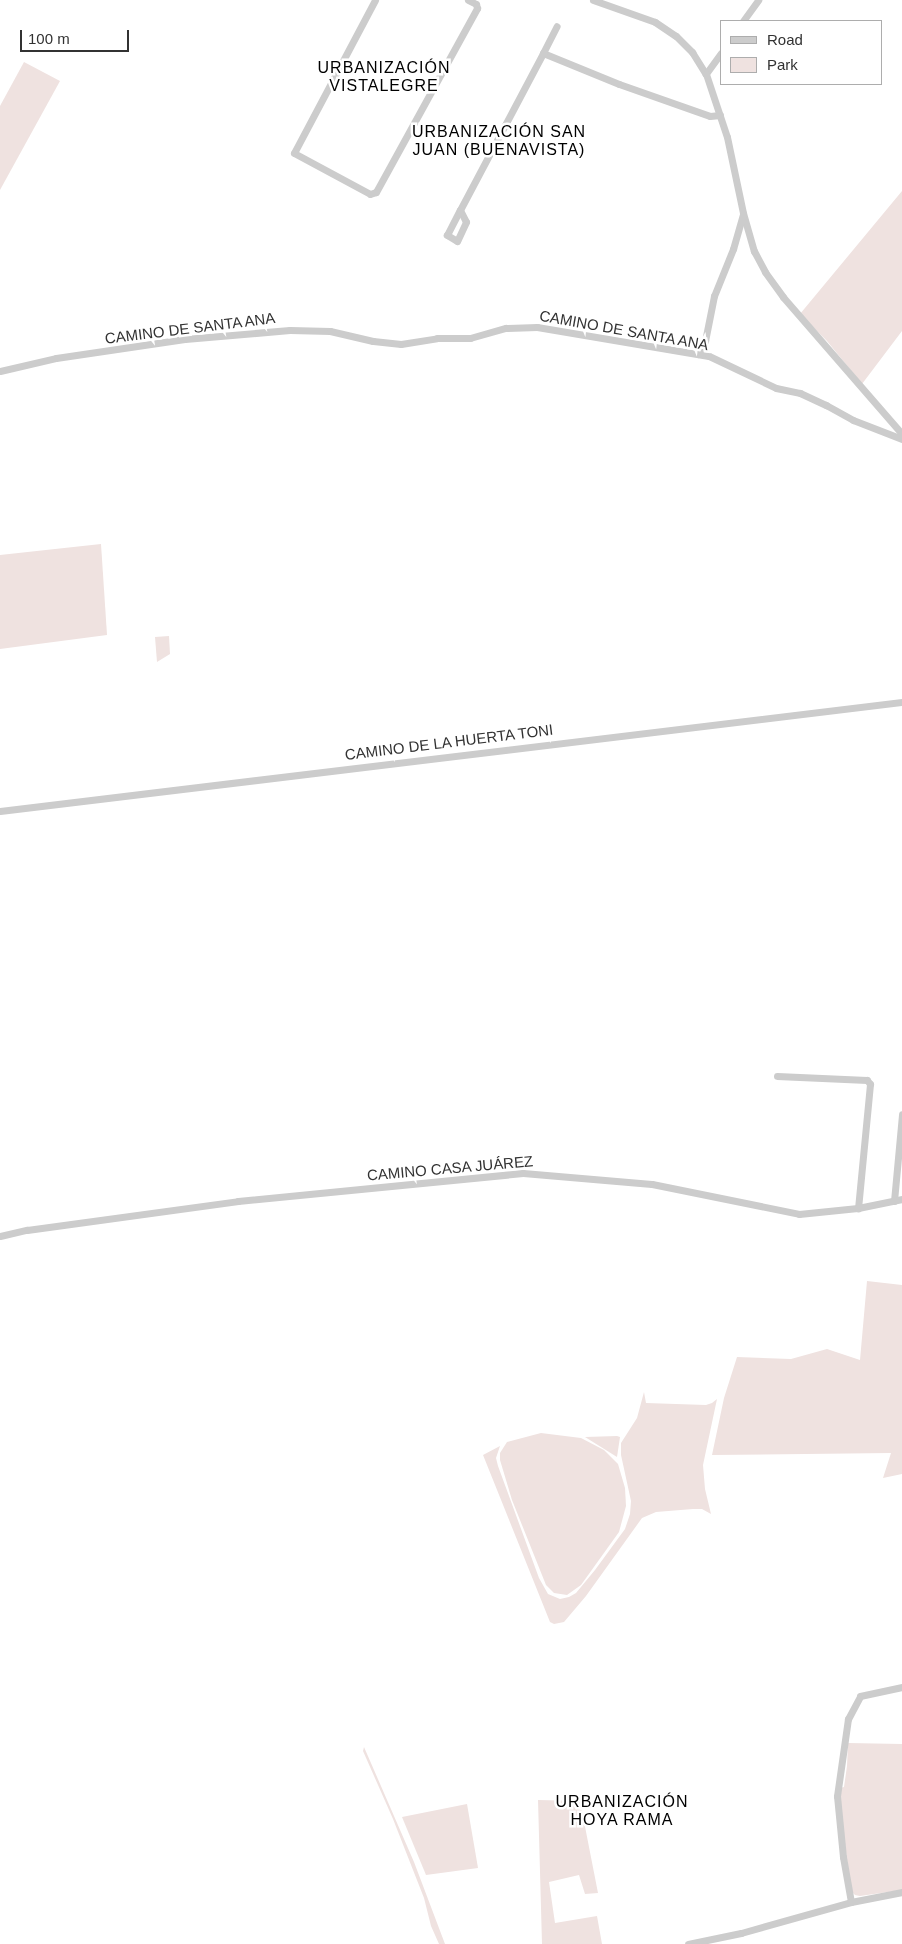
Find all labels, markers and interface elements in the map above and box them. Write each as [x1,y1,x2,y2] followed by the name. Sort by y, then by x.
[22,20,131,52] scale bar
[720,20,882,85] legend
[28,30,70,47] text: 100 m
[767,31,803,48] text: Road
[767,56,798,73] text: Park
[316,58,452,96] district label: URBANIZACIÓN VISTALEGRE
[410,122,588,160] district label: URBANIZACIÓN SAN JUAN (BUENAVISTA)
[537,306,711,354] street label: CAMINO DE SANTA ANA
[103,309,277,347] street label: CAMINO DE SANTA ANA
[343,720,555,764] street label: CAMINO DE LA HUERTA TONI
[366,1152,534,1184] street label: CAMINO CASA JUÁREZ
[554,1792,690,1830] district label: URBANIZACIÓN HOYA RAMA

